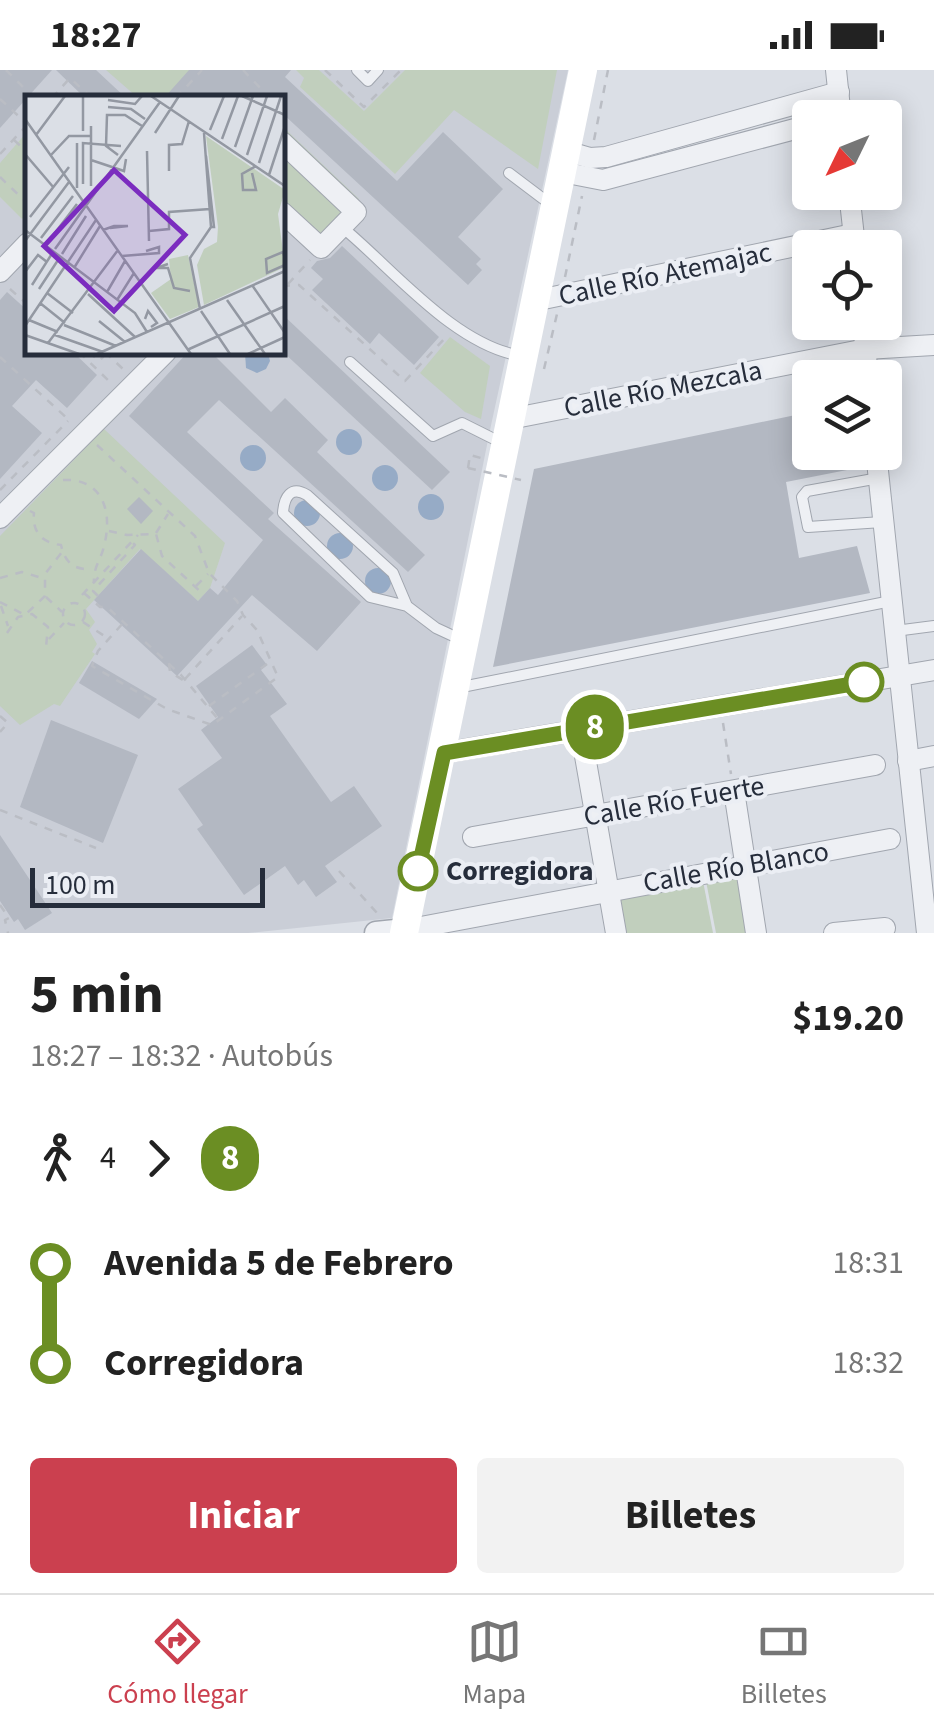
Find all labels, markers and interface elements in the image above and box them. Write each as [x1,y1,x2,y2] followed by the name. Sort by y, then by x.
[50,8,142,62] text: 18:27
[25,95,285,355] inset map
[792,100,902,210] north arrow
[792,100,902,470] map controls
[792,230,902,340] button: locate
[555,232,775,316] street label: Calle Río Atemajac
[560,350,766,428] street label: Calle Río Mezcala
[792,360,902,470] button: layers
[845,663,883,701] unlabelled marker
[562,694,628,760] line badge: 8
[586,702,604,752] text: 8
[581,765,767,837] street label: Calle Río Fuerte
[640,831,832,903] street label: Calle Río Blanco
[446,851,593,891] place label: Corregidora
[399,852,437,890] marker: Corregidora
[30,863,265,908] scale bar
[45,865,116,905] text: 100 m
[30,956,164,1034] text: 5 min
[792,991,904,1045] text: $19.20
[30,1033,333,1079] text: 18:27 – 18:32 · Autobús
[30,1131,85,1186] icon: walk
[131,1131,186,1186] icon: forward
[221,1133,239,1183] text: 8
[100,1135,116,1181] text: 4
[104,1236,454,1290] text: Avenida 5 de Febrero
[832,1240,904,1286] text: 18:31
[104,1336,304,1390] text: Corregidora
[832,1340,904,1386] text: 18:32
[30,1458,457,1573] button: Iniciar
[477,1458,904,1573] button: Billetes
[107,1614,248,1714] tab: Cómo llegar
[462,1614,526,1714] tab: Mapa
[741,1614,827,1714] tab: Billetes

